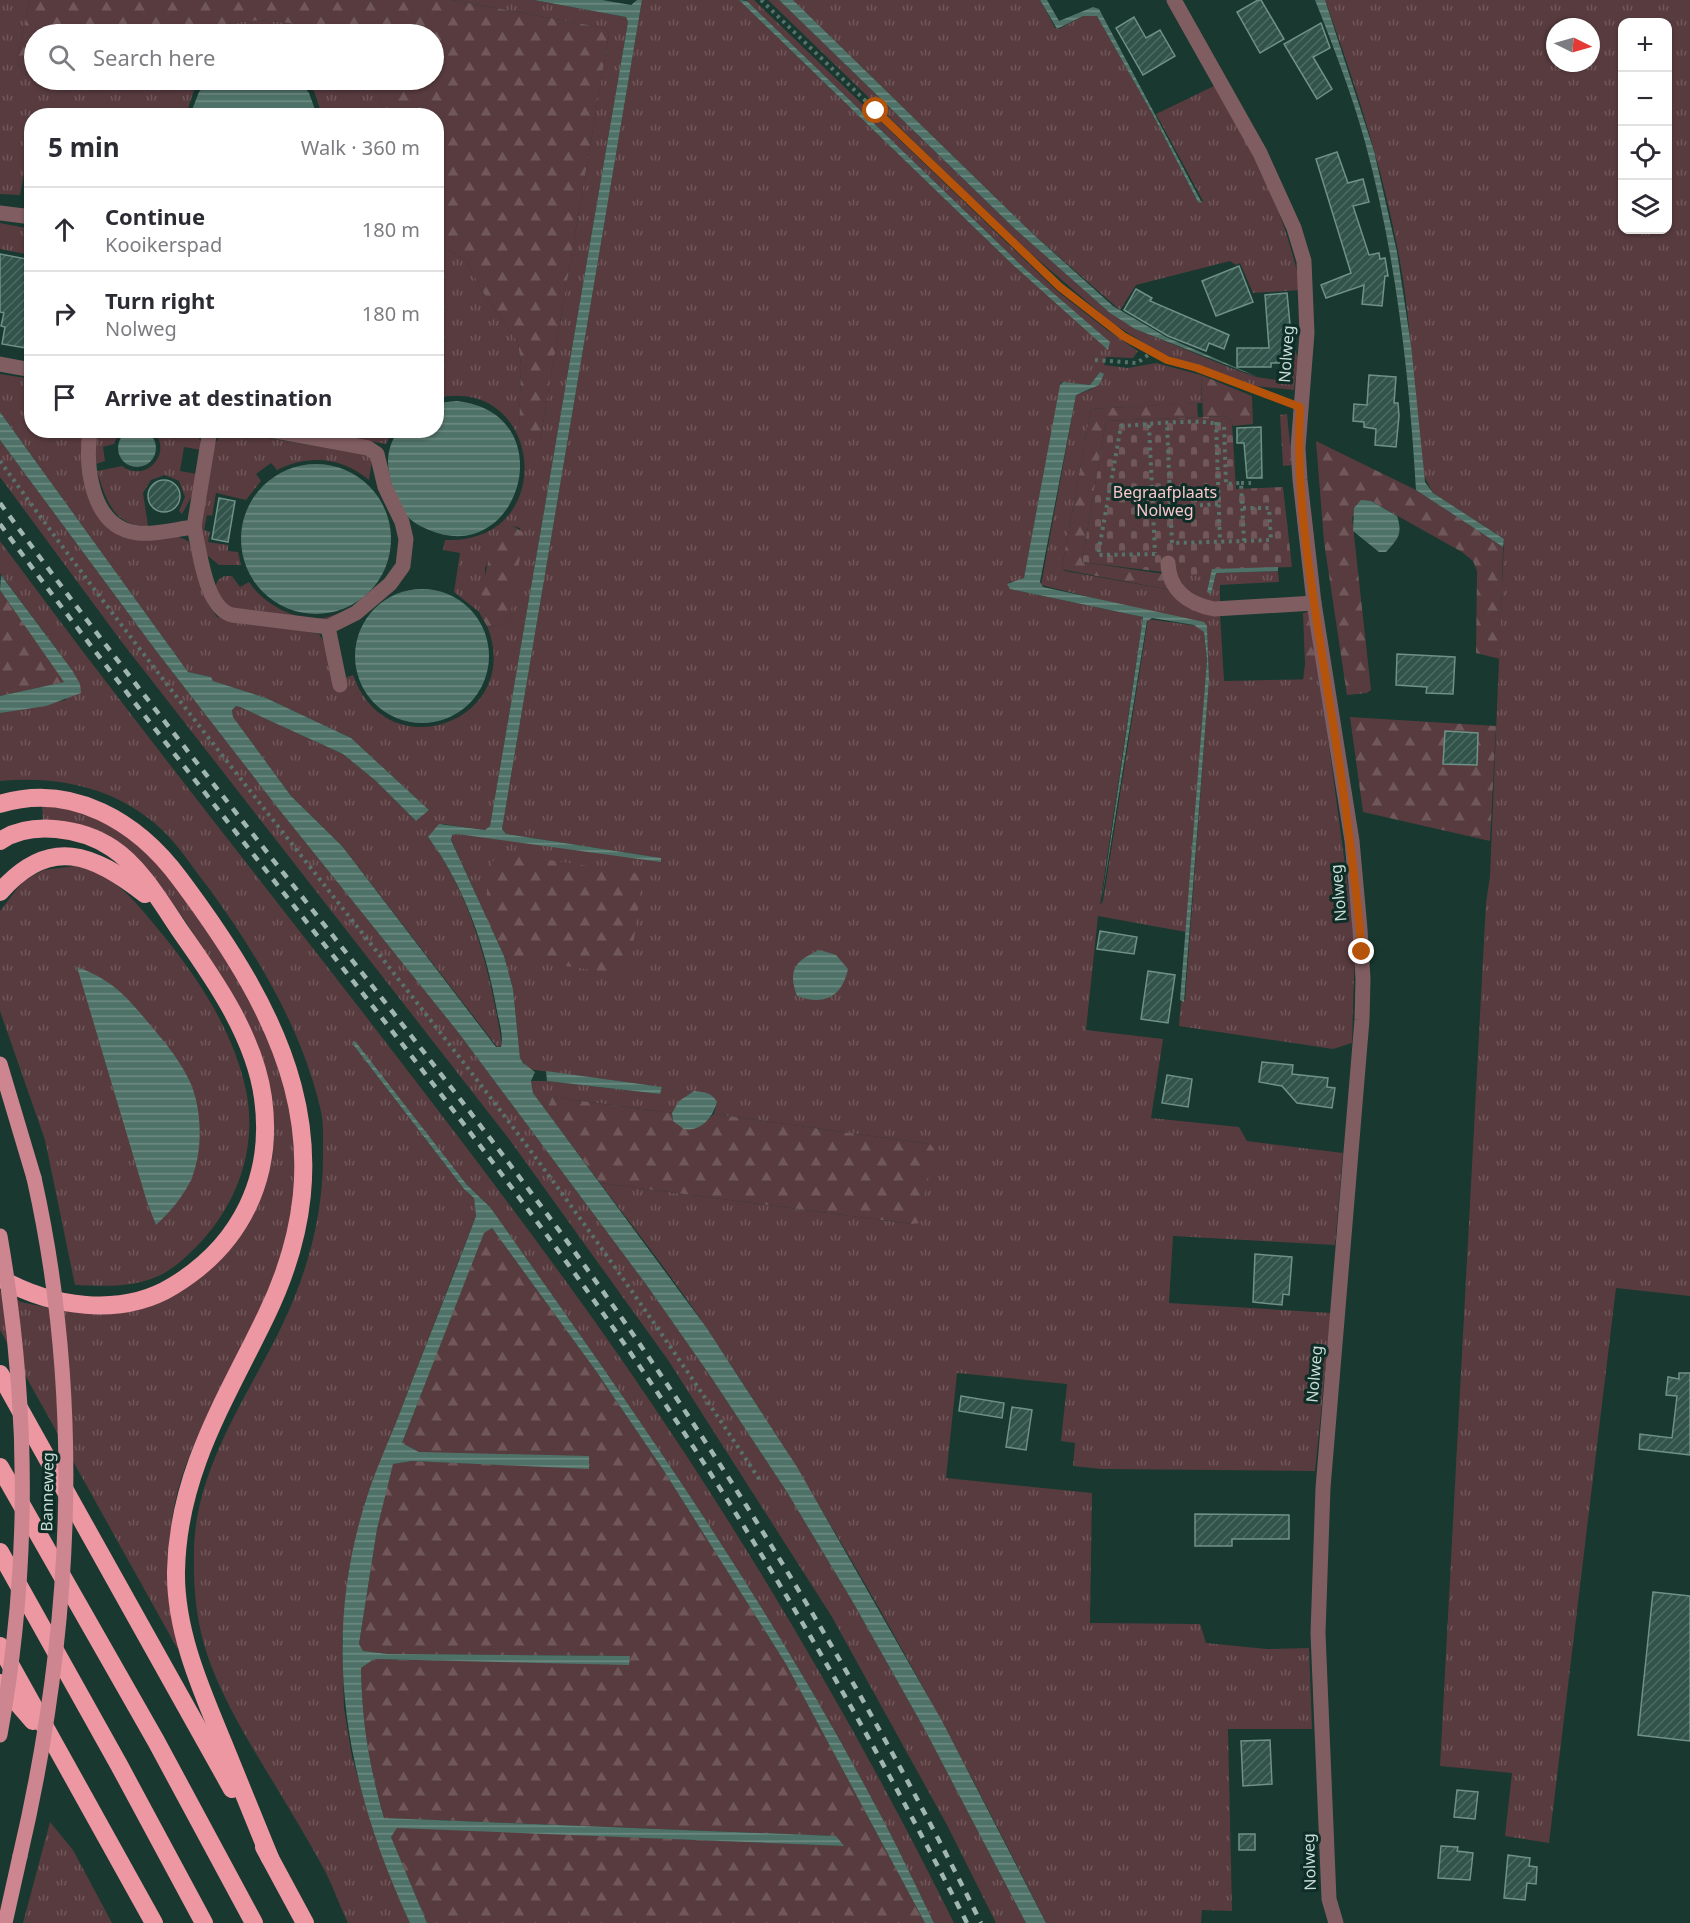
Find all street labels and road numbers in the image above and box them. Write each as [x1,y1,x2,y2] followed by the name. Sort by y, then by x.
[1273,325,1299,383] street label: Nolweg
[1325,863,1351,923] street label: Nolweg
[1301,1344,1327,1404] street label: Nolweg
[35,1452,59,1532] street label: Banneweg
[1297,1833,1321,1891] street label: Nolweg

